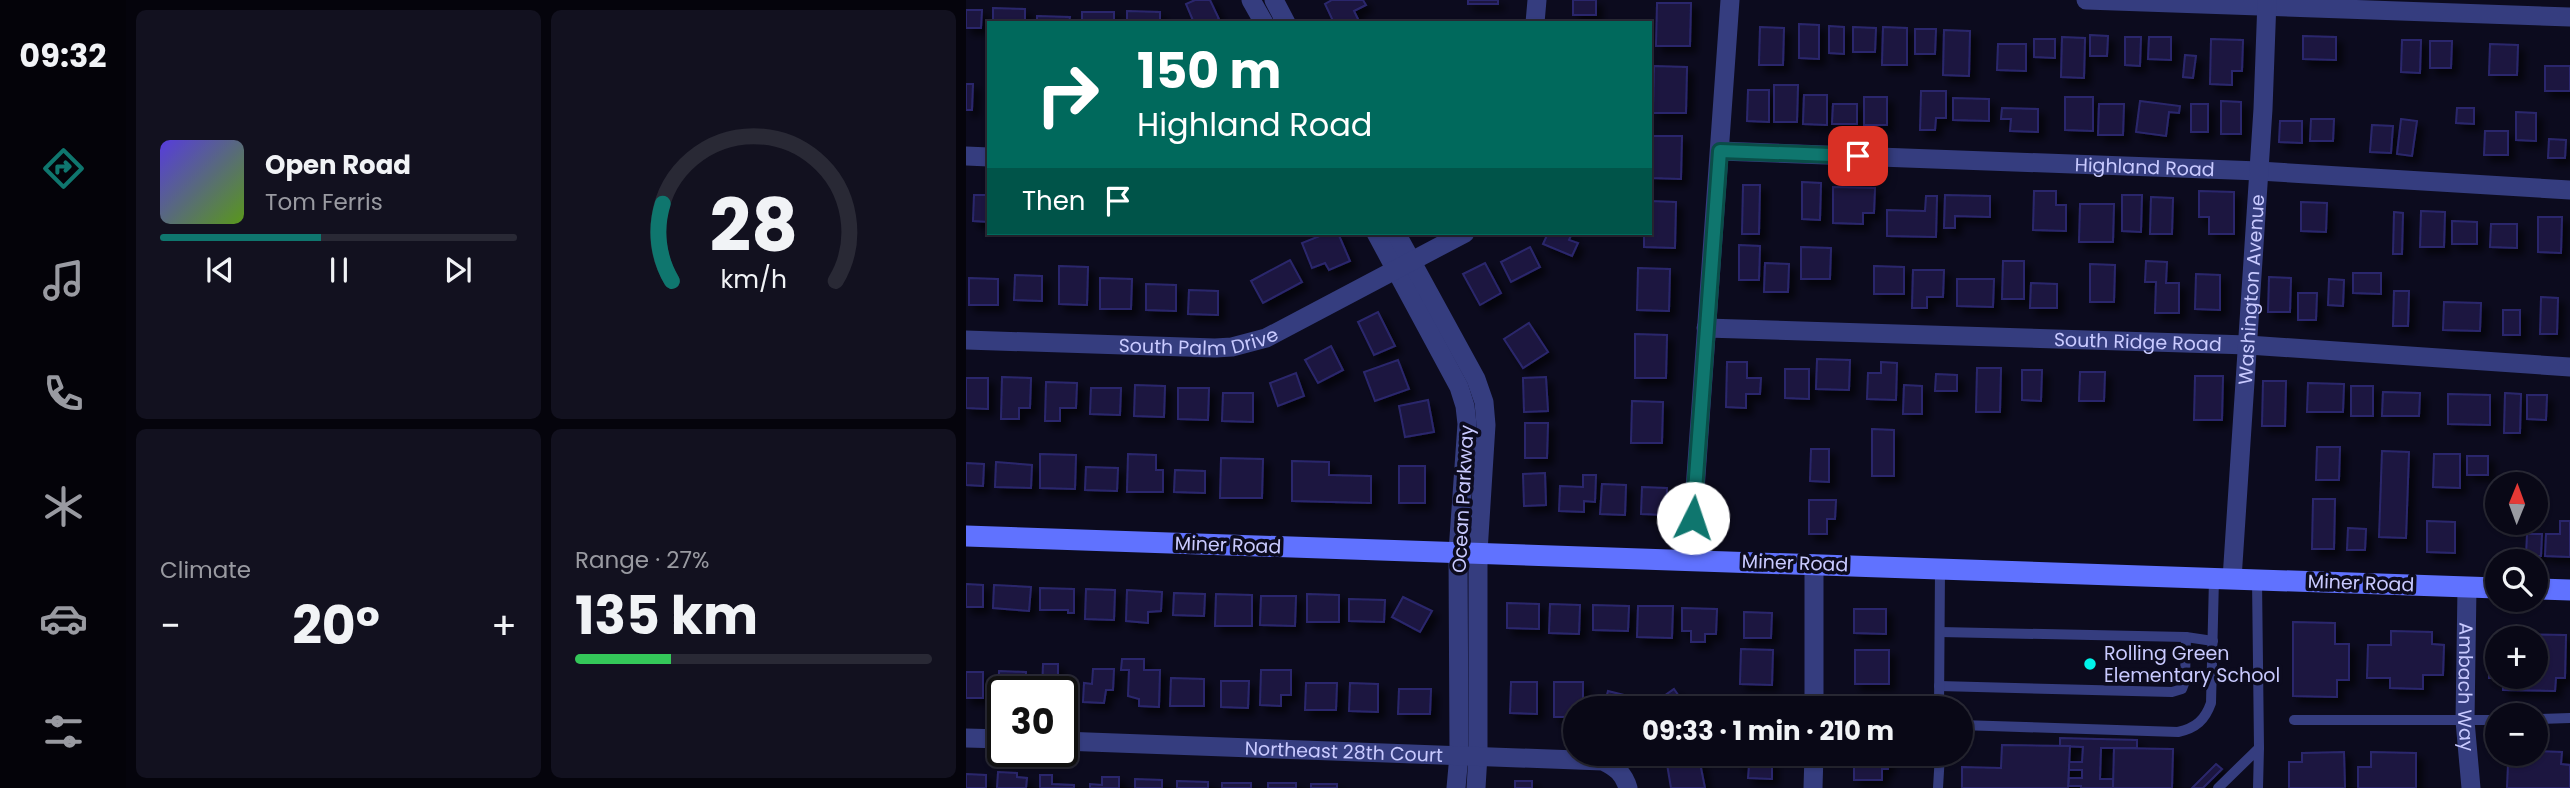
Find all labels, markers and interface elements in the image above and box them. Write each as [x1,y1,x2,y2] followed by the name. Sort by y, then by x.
[19,33,107,78] text: 09:32
[1137,37,1282,105] text: 150 m
[1022,49,1113,140] icon: right
[1137,102,1373,147] text: Highland Road
[1828,126,1888,186] pin
[1839,137,1877,175] icon: arrive
[39,144,88,193] icon: directions
[265,147,411,183] text: Open Road
[2074,151,2215,183] street label: Highland Road
[709,175,798,276] text: 28
[1099,182,1137,220] icon: arrive
[1022,183,1085,219] text: Then
[265,186,383,218] text: Tom Ferris
[2231,193,2271,386] street label: Washington Avenue
[201,251,239,289] icon: previous
[320,251,358,289] icon: pause
[439,251,477,289] icon: next
[39,256,88,305] icon: music
[720,262,787,297] text: km/h
[1118,320,1283,362] street label: South Palm Drive
[2053,325,2222,358] street label: South Ridge Road
[39,369,88,418] icon: phone
[1446,424,1480,574] street label: Ocean Parkway
[2485,472,2548,536] north arrow
[2485,472,2548,766] map controls
[1656,481,1730,555] position arrow
[39,482,88,531] icon: climate
[1174,530,1282,560] street label: Miner Road
[575,544,709,576] text: Range · 27%
[1741,548,1849,578] street label: Miner Road
[2485,549,2548,612] button: search
[160,554,251,586] text: Climate
[2307,568,2415,598] street label: Miner Road
[575,579,758,652] text: 135 km
[292,589,380,662] text: 20°
[39,594,88,643] icon: car
[160,599,181,652] text: −
[491,599,517,652] text: +
[2451,622,2481,753] street label: Ambach Way
[2485,626,2548,689] button: +
[2104,640,2280,689] place label: Rolling Green Elementary School
[2082,656,2098,672] marker: Rolling Green Elementary School
[987,676,1078,767] speed limit sign: 30
[2485,703,2548,766] button: −
[39,707,88,756] icon: filters
[1642,713,1894,749] text: 09:33 · 1 min · 210 m
[1244,734,1444,769] street label: Northeast 28th Court

